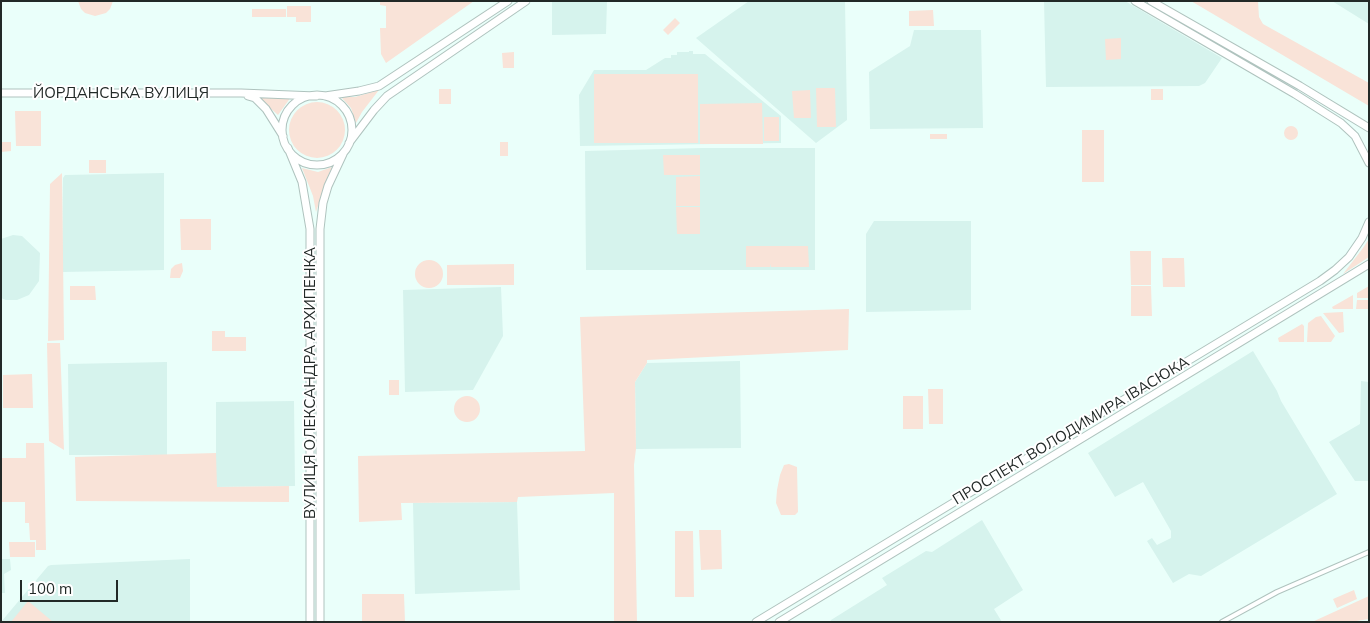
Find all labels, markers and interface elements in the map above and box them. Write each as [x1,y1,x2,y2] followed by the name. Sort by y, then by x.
[33,84,209,102] street label: ЙОРДАНСЬКА ВУЛИЦЯ
[301,247,319,519] street label: ВУЛИЦЯ ОЛЕКСАНДРА АРХИПЕНКА
[950,353,1192,509] street label: ПРОСПЕКТ ВОЛОДИМИРА ІВАСЮКА
[22,570,120,602] scale bar
[28,579,72,598] text: 100 m

